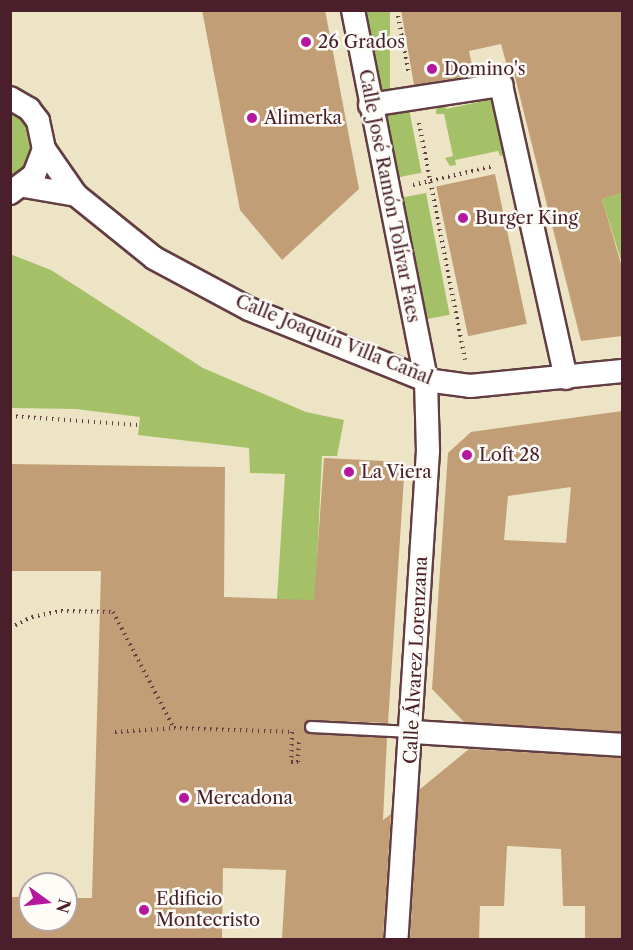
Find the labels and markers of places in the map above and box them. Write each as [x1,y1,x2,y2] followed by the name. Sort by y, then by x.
[318,31,405,53] place label: 26 Grados
[299,35,313,49] marker: 26 Grados
[444,58,525,80] place label: Domino's
[425,62,439,76] marker: Domino's
[264,107,342,129] place label: Alimerka
[245,111,259,125] marker: Alimerka
[475,207,578,229] place label: Burger King
[456,211,470,225] marker: Burger King
[479,444,540,466] place label: Loft 28
[460,448,474,462] marker: Loft 28
[361,461,433,483] place label: La Viera
[342,465,356,479] marker: La Viera
[196,787,293,809] place label: Mercadona
[177,791,191,805] marker: Mercadona
[156,889,260,932] place label: Edificio Montecristo
[137,903,151,917] marker: Edificio Montecristo

